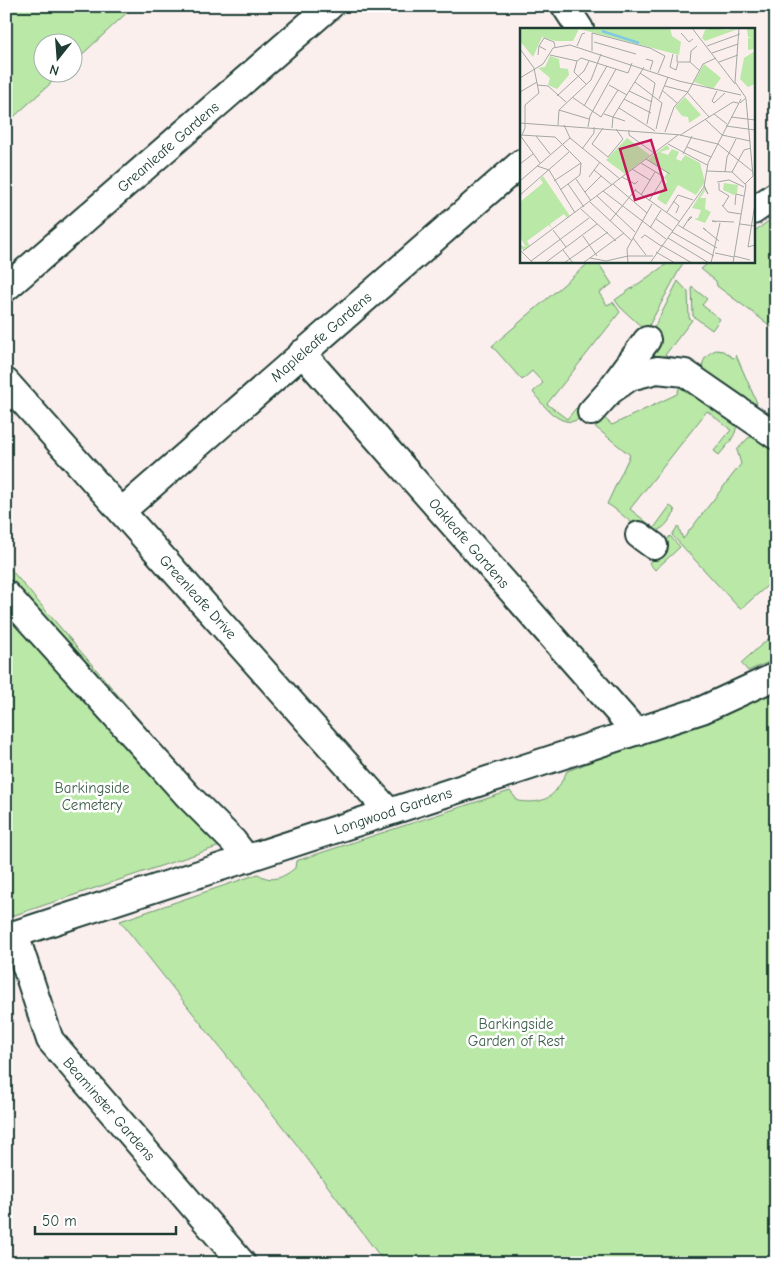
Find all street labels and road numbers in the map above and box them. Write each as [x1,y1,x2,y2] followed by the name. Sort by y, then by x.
[113,98,223,196] street label: Greanleafe Gardens
[267,288,375,386] street label: Mapleleafe Gardens
[425,494,513,592] street label: Oakleafe Gardens
[156,551,241,643] street label: Greenleafe Drive
[332,783,454,839] street label: Longwood Gardens
[59,1054,159,1164] street label: Beaminster Gardens

